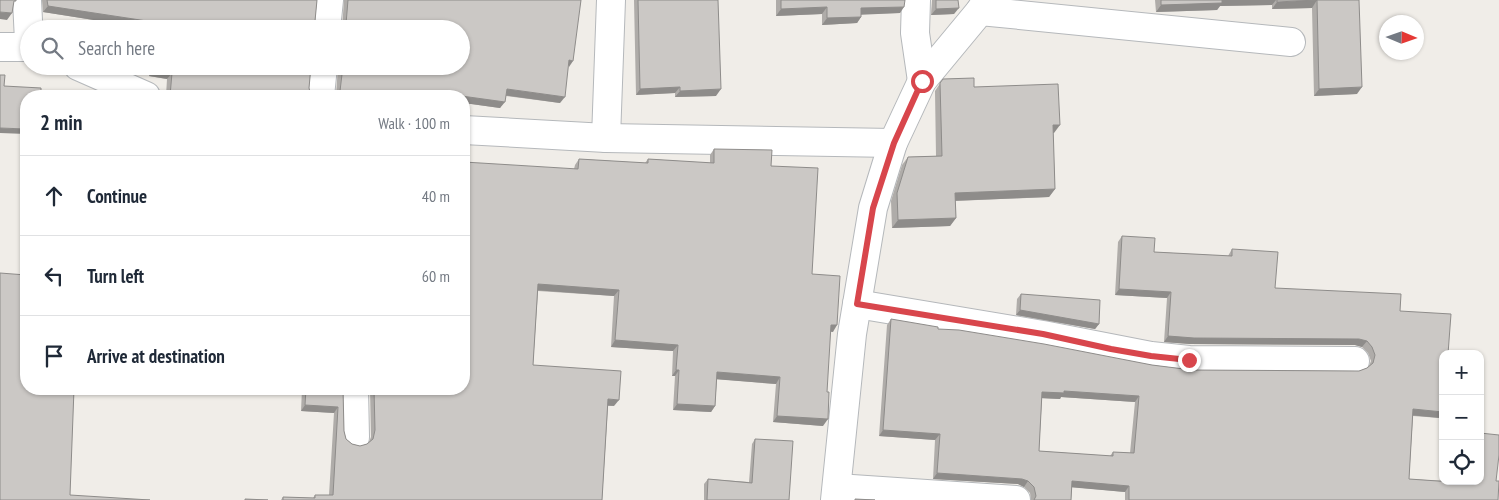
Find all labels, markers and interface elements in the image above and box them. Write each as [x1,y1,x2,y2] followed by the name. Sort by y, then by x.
[1379,15,1424,60] north arrow
[20,20,470,75] search box
[38,34,66,62] icon: search
[78,36,155,60] text: Search here
[911,70,934,93] route start
[40,109,82,136] text: 2 min
[378,113,450,133] text: Walk · 100 m
[40,182,68,210] icon: ahead
[87,184,147,208] text: Continue
[422,186,450,206] text: 40 m
[40,262,68,290] icon: left
[87,264,144,288] text: Turn left
[422,266,450,286] text: 60 m
[40,342,68,370] icon: arrive
[87,344,225,368] text: Arrive at destination
[1178,349,1201,372] route end
[1439,350,1484,485] map controls
[1439,350,1484,395] button: +
[1439,395,1484,440] button: −
[1439,440,1484,485] button: locate

